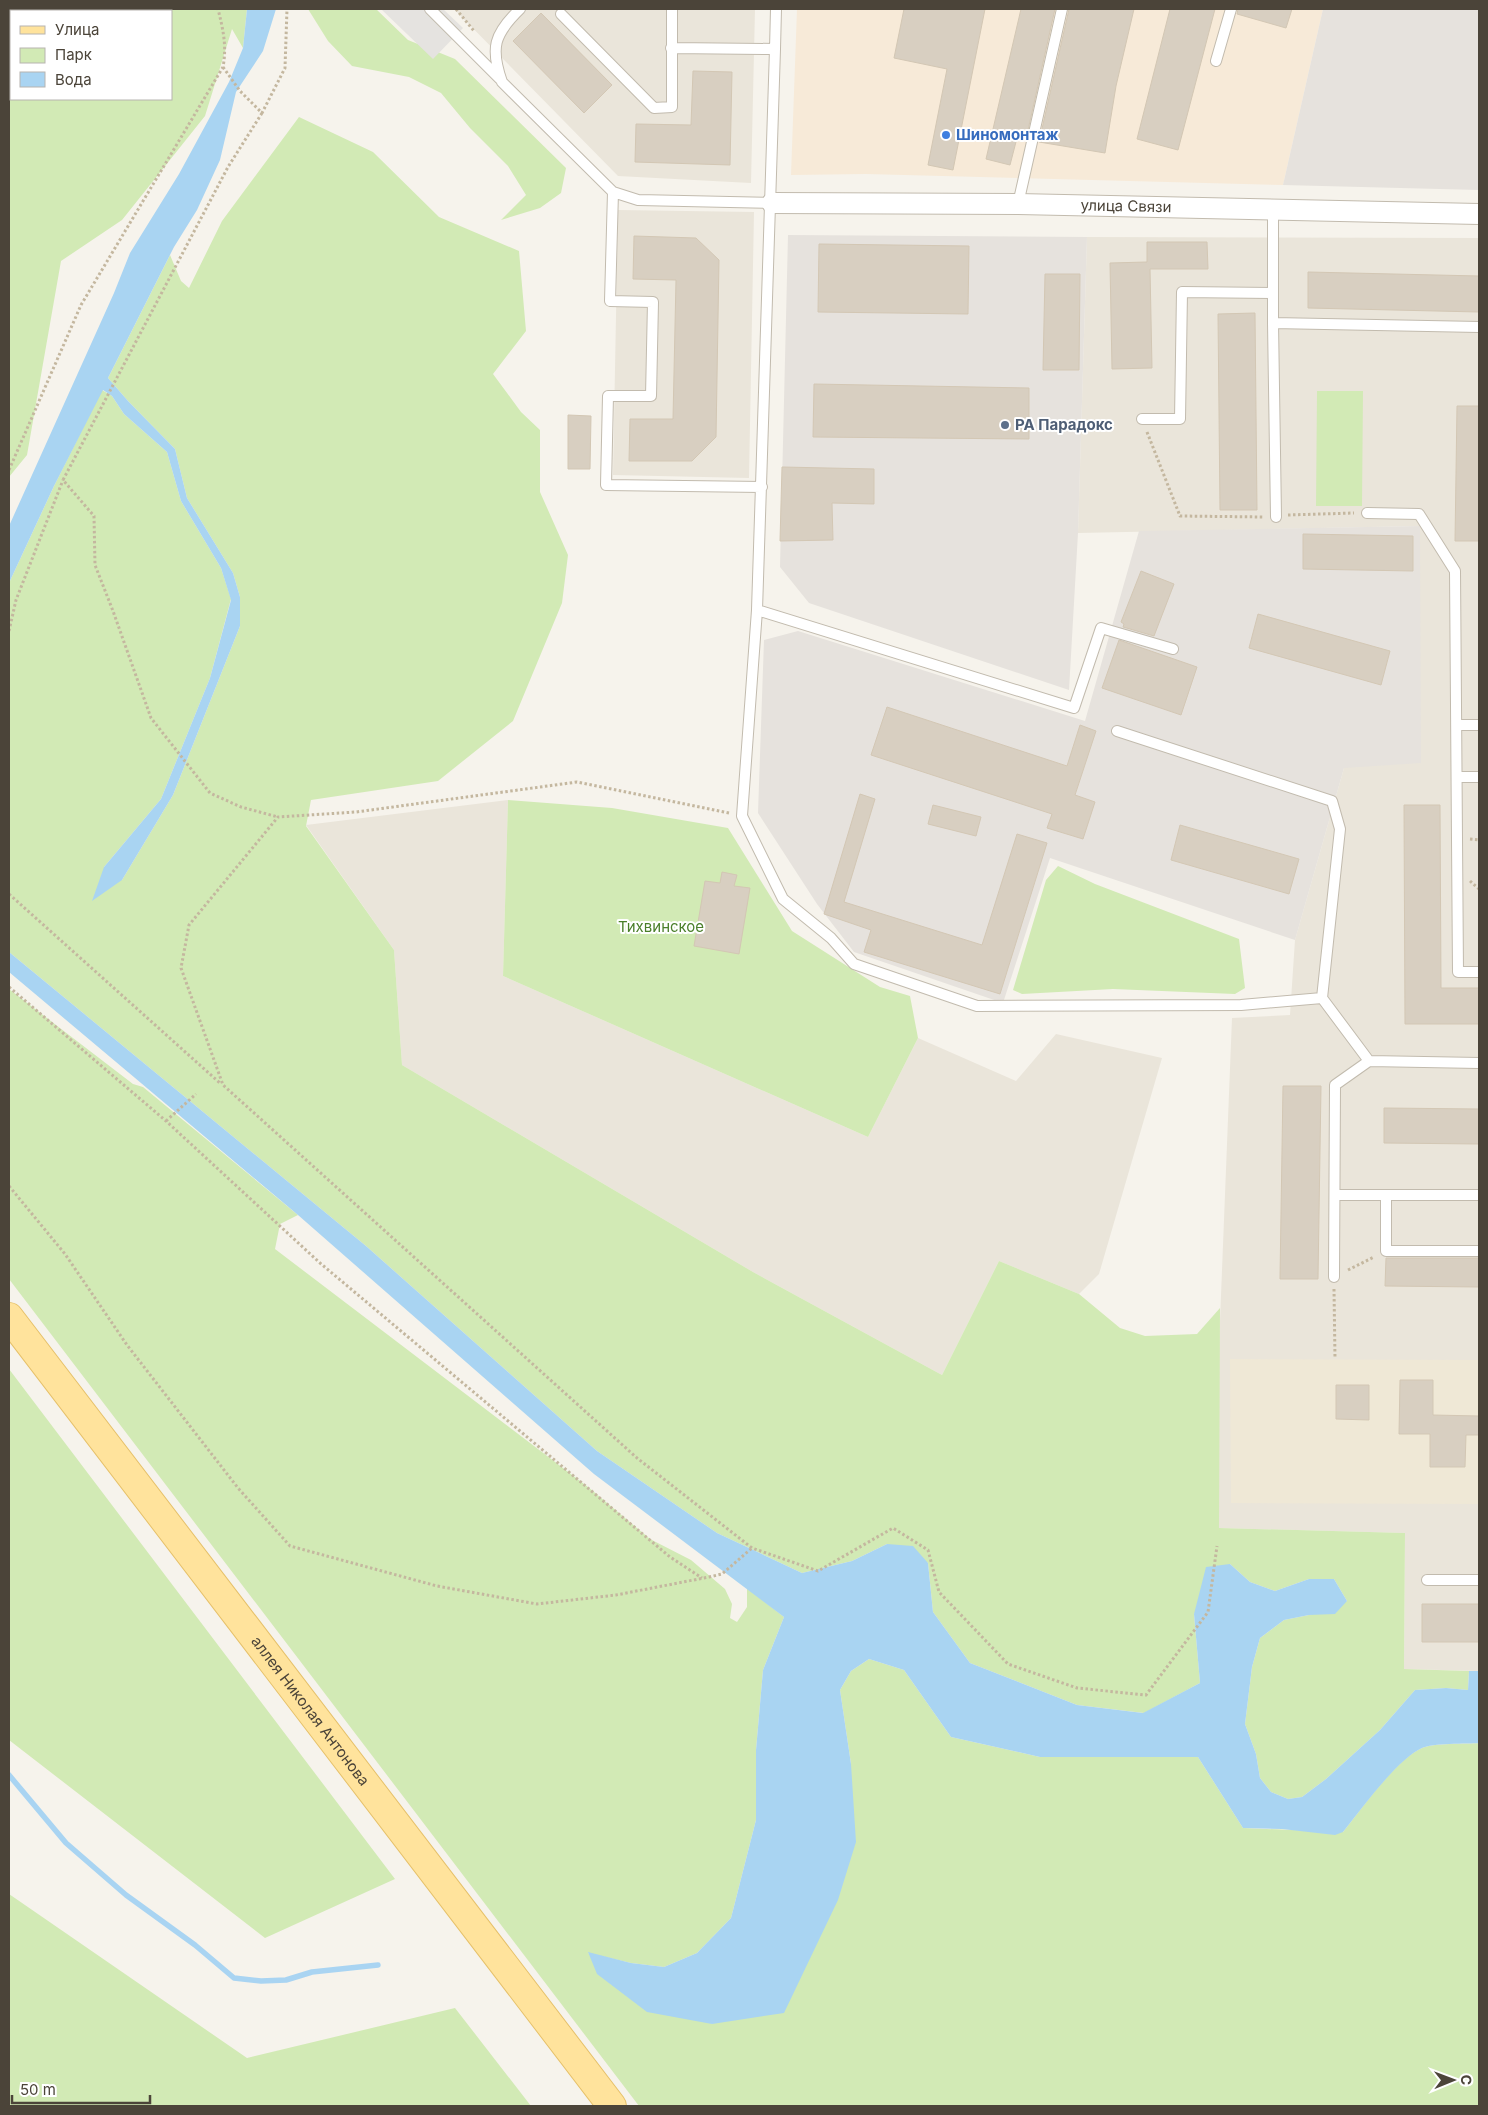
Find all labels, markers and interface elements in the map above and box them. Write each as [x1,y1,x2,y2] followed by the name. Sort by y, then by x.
[10,10,172,100] legend
[55,20,99,39] text: Улица
[55,45,92,64] text: Парк
[55,70,92,89] text: Вода
[956,125,1059,144] place label: Шиномонтаж
[940,129,952,141] marker: Шиномонтаж
[1080,195,1172,216] street label: улица Связи
[1015,415,1113,434] place label: РА Парадокс
[999,419,1011,431] marker: РА Парадокс
[618,917,704,936] park label: Тихвинское
[247,1632,374,1789] street label: аллея Николая Антонова
[1428,2055,1478,2105] north arrow
[12,2072,150,2104] scale bar
[1458,2074,1475,2085] text: С
[20,2080,56,2099] text: 50 m

